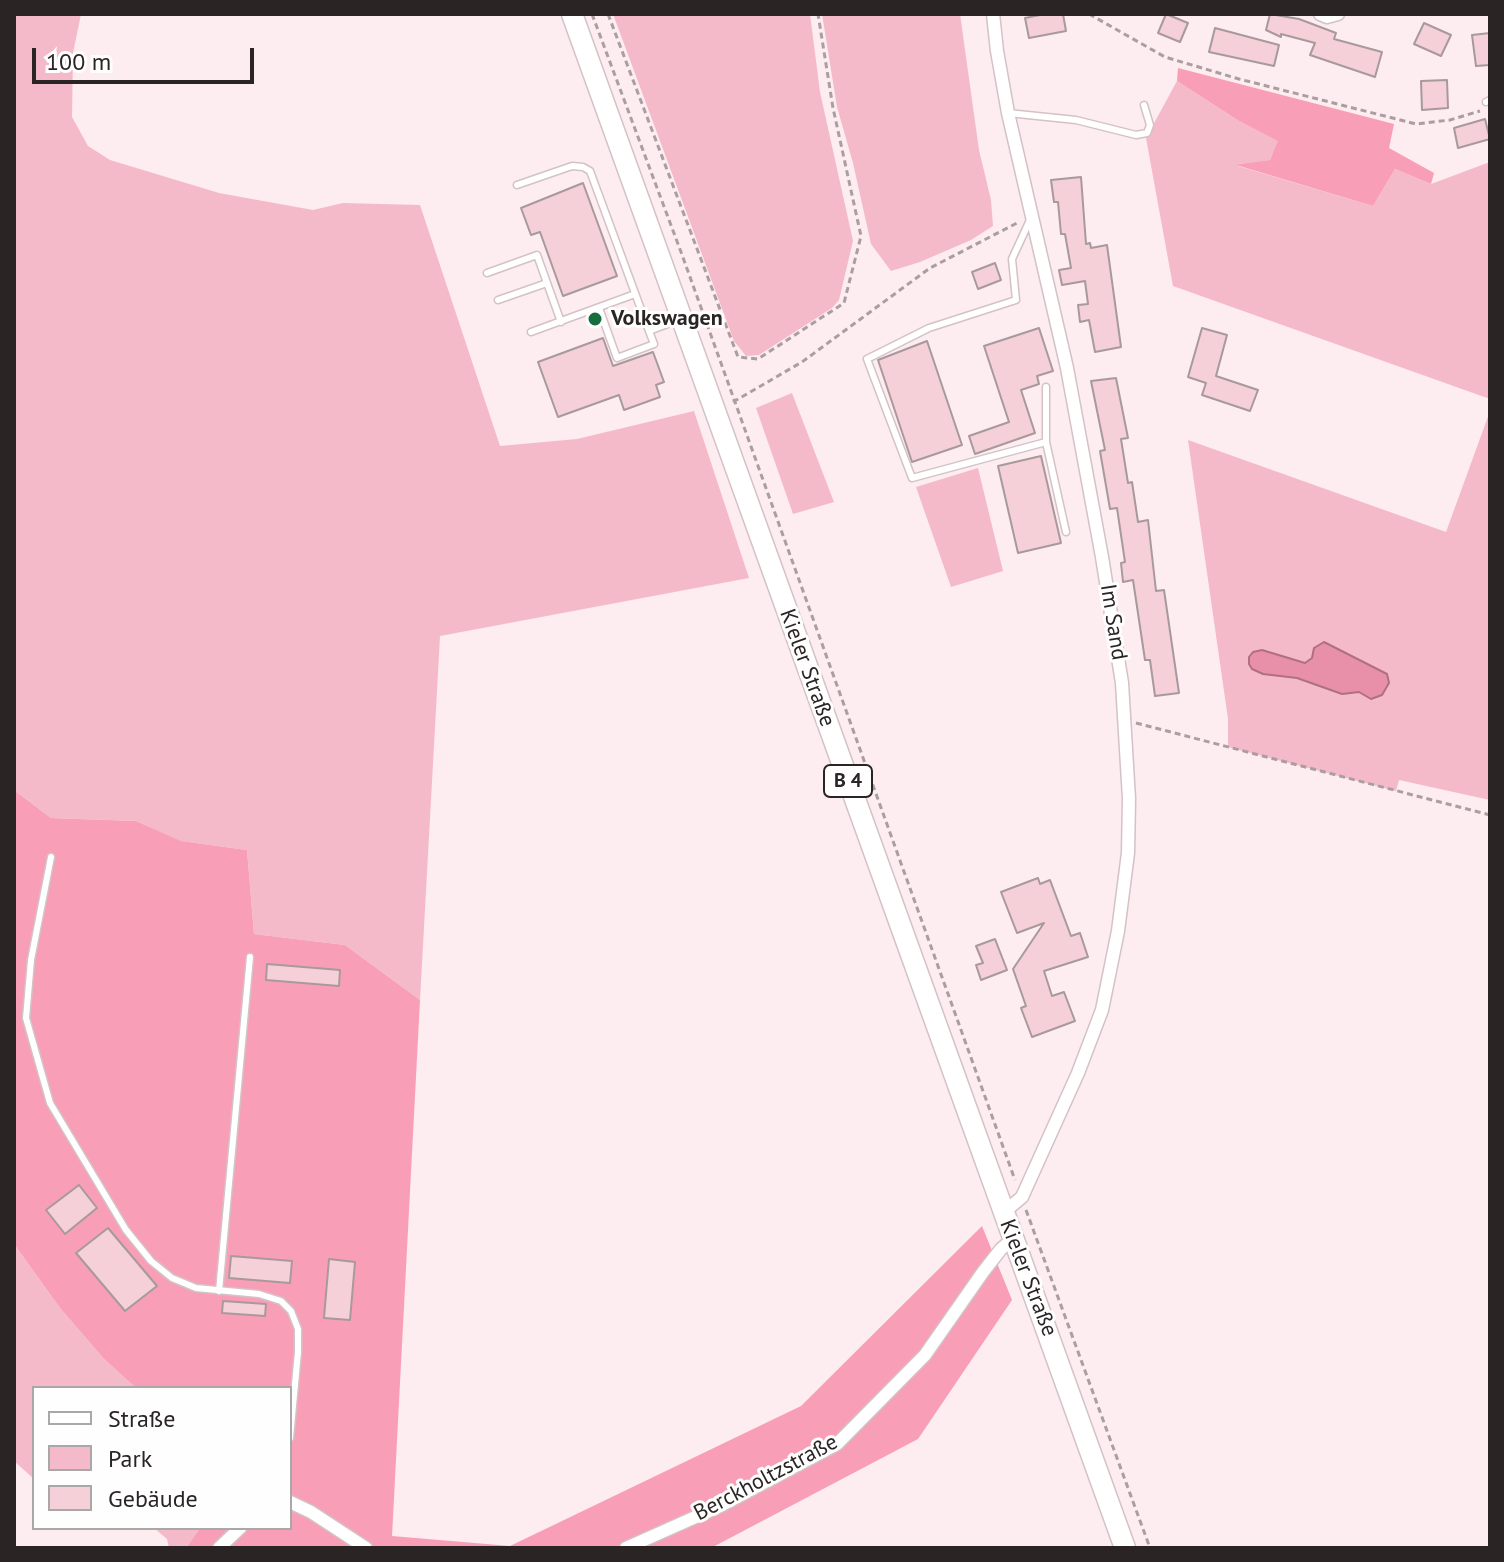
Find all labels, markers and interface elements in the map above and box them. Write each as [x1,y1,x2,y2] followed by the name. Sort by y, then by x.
[36,32,258,82] scale bar
[46,46,111,77] text: 100 m
[611,306,723,332] place label: Volkswagen
[586,310,604,328] marker: Volkswagen
[1094,582,1132,662] street label: Im Sand
[774,606,840,730] street label: Kieler Straße
[824,765,872,797] road number: B 4
[994,1216,1062,1340] street label: Kieler Straße
[32,1386,292,1530] legend
[108,1403,175,1434] text: Straße
[690,1429,842,1527] street label: Berckholtzstraße
[108,1443,152,1474] text: Park
[108,1483,198,1514] text: Gebäude

